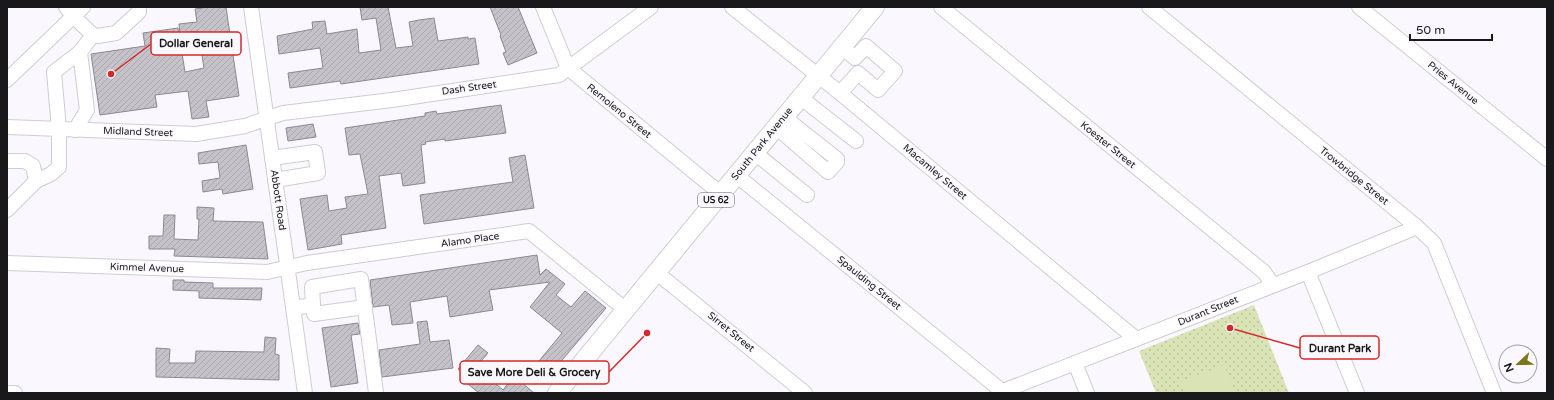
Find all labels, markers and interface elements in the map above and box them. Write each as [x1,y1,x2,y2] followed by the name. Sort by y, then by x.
[1410,16,1492,42] scale bar
[1416,23,1445,37] text: 50 m
[151,32,241,55] callout: Dollar General
[159,37,233,50] text: Dollar General
[1425,59,1481,107] street label: Pries Avenue
[441,78,497,98] street label: Dash Street
[584,81,654,141] street label: Remoleno Street
[729,105,795,183] street label: South Park Avenue
[1078,119,1138,171] street label: Koester Street
[103,125,173,139] street label: Midland Street
[900,142,970,202] street label: Macamley Street
[1317,145,1391,208] street label: Trowbridge Street
[268,169,288,231] street label: Abbott Road
[698,193,734,207] road number: US 62
[440,230,500,250] street label: Alamo Place
[835,253,904,313] street label: Spaulding Street
[110,261,185,275] street label: Kimmel Avenue
[1176,293,1240,329] street label: Durant Street
[705,309,757,355] street label: Sirret Street
[1300,336,1379,359] callout: Durant Park
[1309,342,1371,355] text: Durant Park
[1498,344,1538,384] north arrow
[460,361,609,384] callout: Save More Deli & Grocery
[1502,361,1517,374] text: N
[468,366,600,380] text: Save More Deli & Grocery

